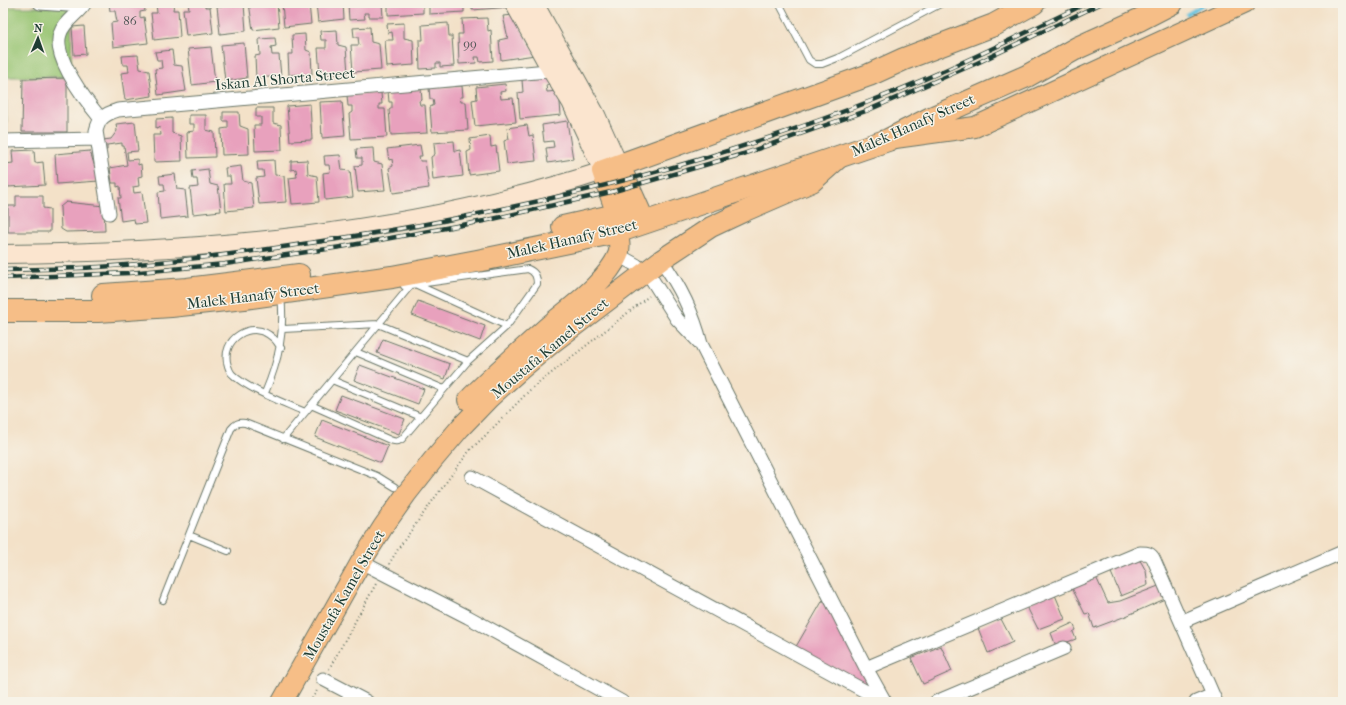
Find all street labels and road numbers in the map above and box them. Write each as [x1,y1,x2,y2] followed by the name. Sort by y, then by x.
[214,64,356,94] street label: Iskan Al Shorta Street
[848,89,978,160] street label: Malek Hanafy Street
[505,215,640,263] street label: Malek Hanafy Street
[186,279,321,313] street label: Malek Hanafy Street
[488,293,613,402] street label: Moustafa Kamel Street
[299,526,389,663] street label: Moustafa Kamel Street

